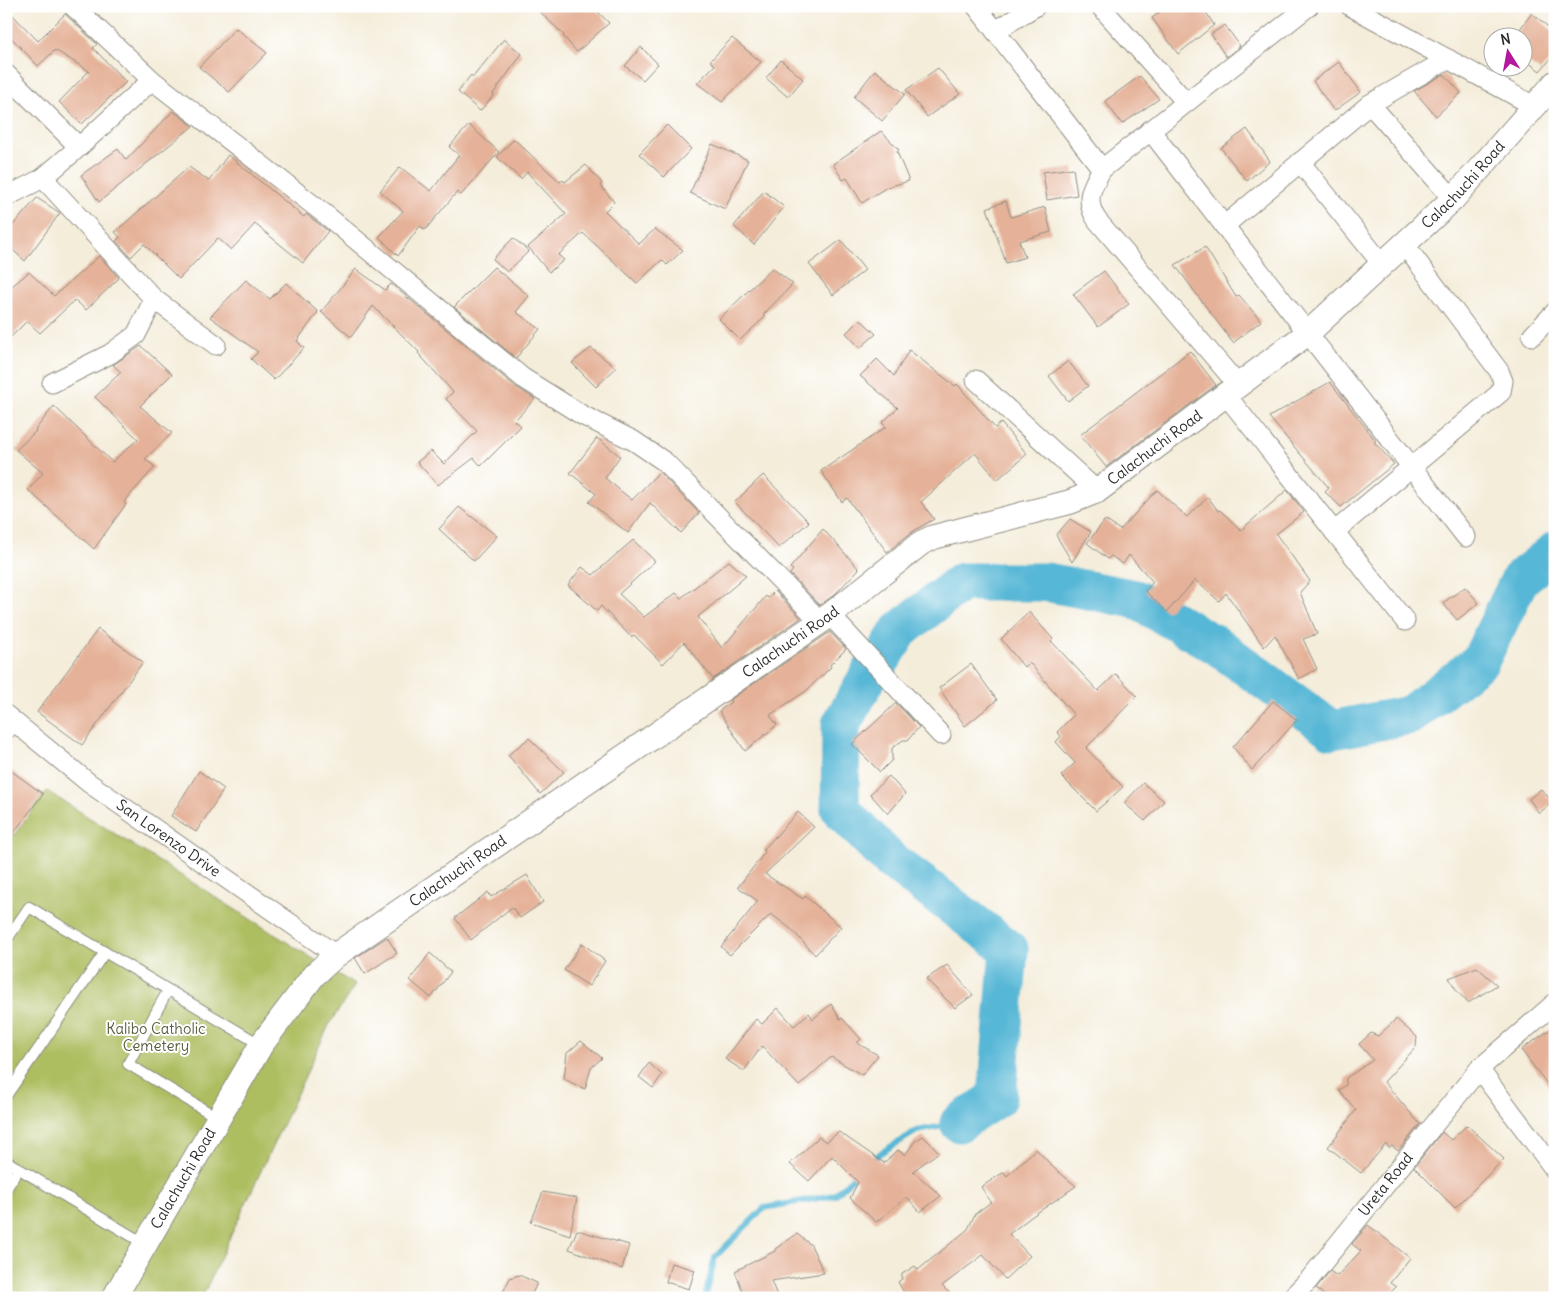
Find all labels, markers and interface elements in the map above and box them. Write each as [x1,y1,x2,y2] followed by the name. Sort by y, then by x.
[1484,28,1534,78] north arrow
[1499,29,1512,49] text: N
[1417,137,1509,232] street label: Calachuchi Road
[1103,406,1206,489] street label: Calachuchi Road
[738,601,843,682] street label: Calachuchi Road
[113,795,224,881] street label: San Lorenzo Drive
[405,831,510,911] street label: Calachuchi Road
[106,1019,206,1055] park label: Kalibo Catholic Cemetery
[146,1124,220,1232] street label: Calachuchi Road
[1354,1148,1417,1220] street label: Ureta Road

